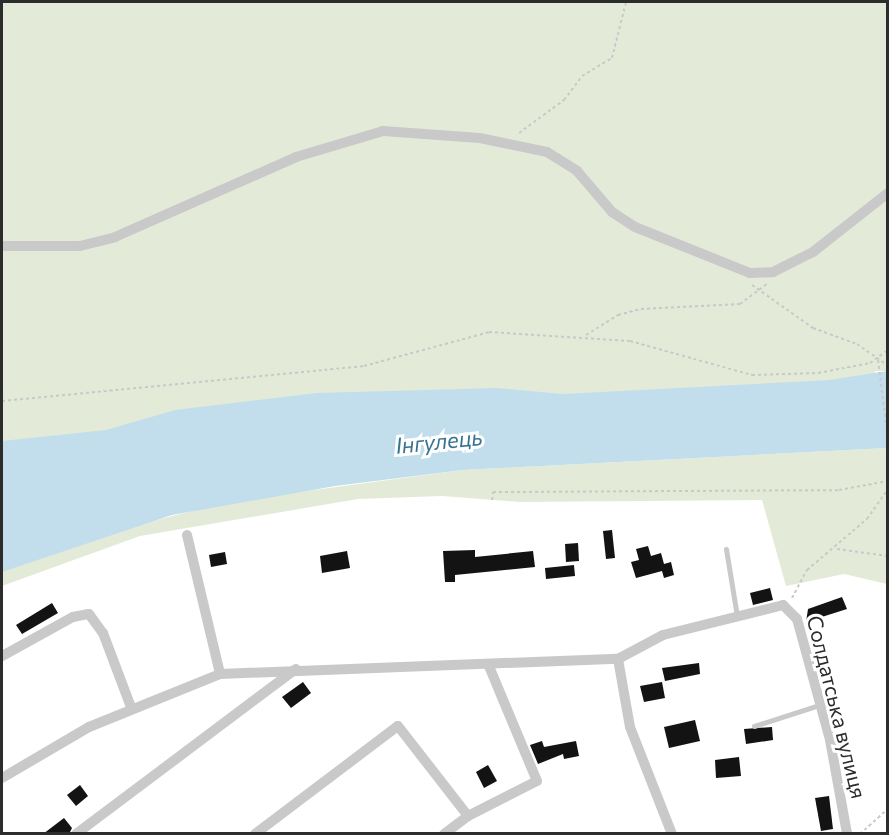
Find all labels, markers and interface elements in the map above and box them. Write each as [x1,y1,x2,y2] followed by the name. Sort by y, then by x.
[394,423,484,459] water label: Інгулець
[802,613,872,801] street label: Солдатська вулиця

